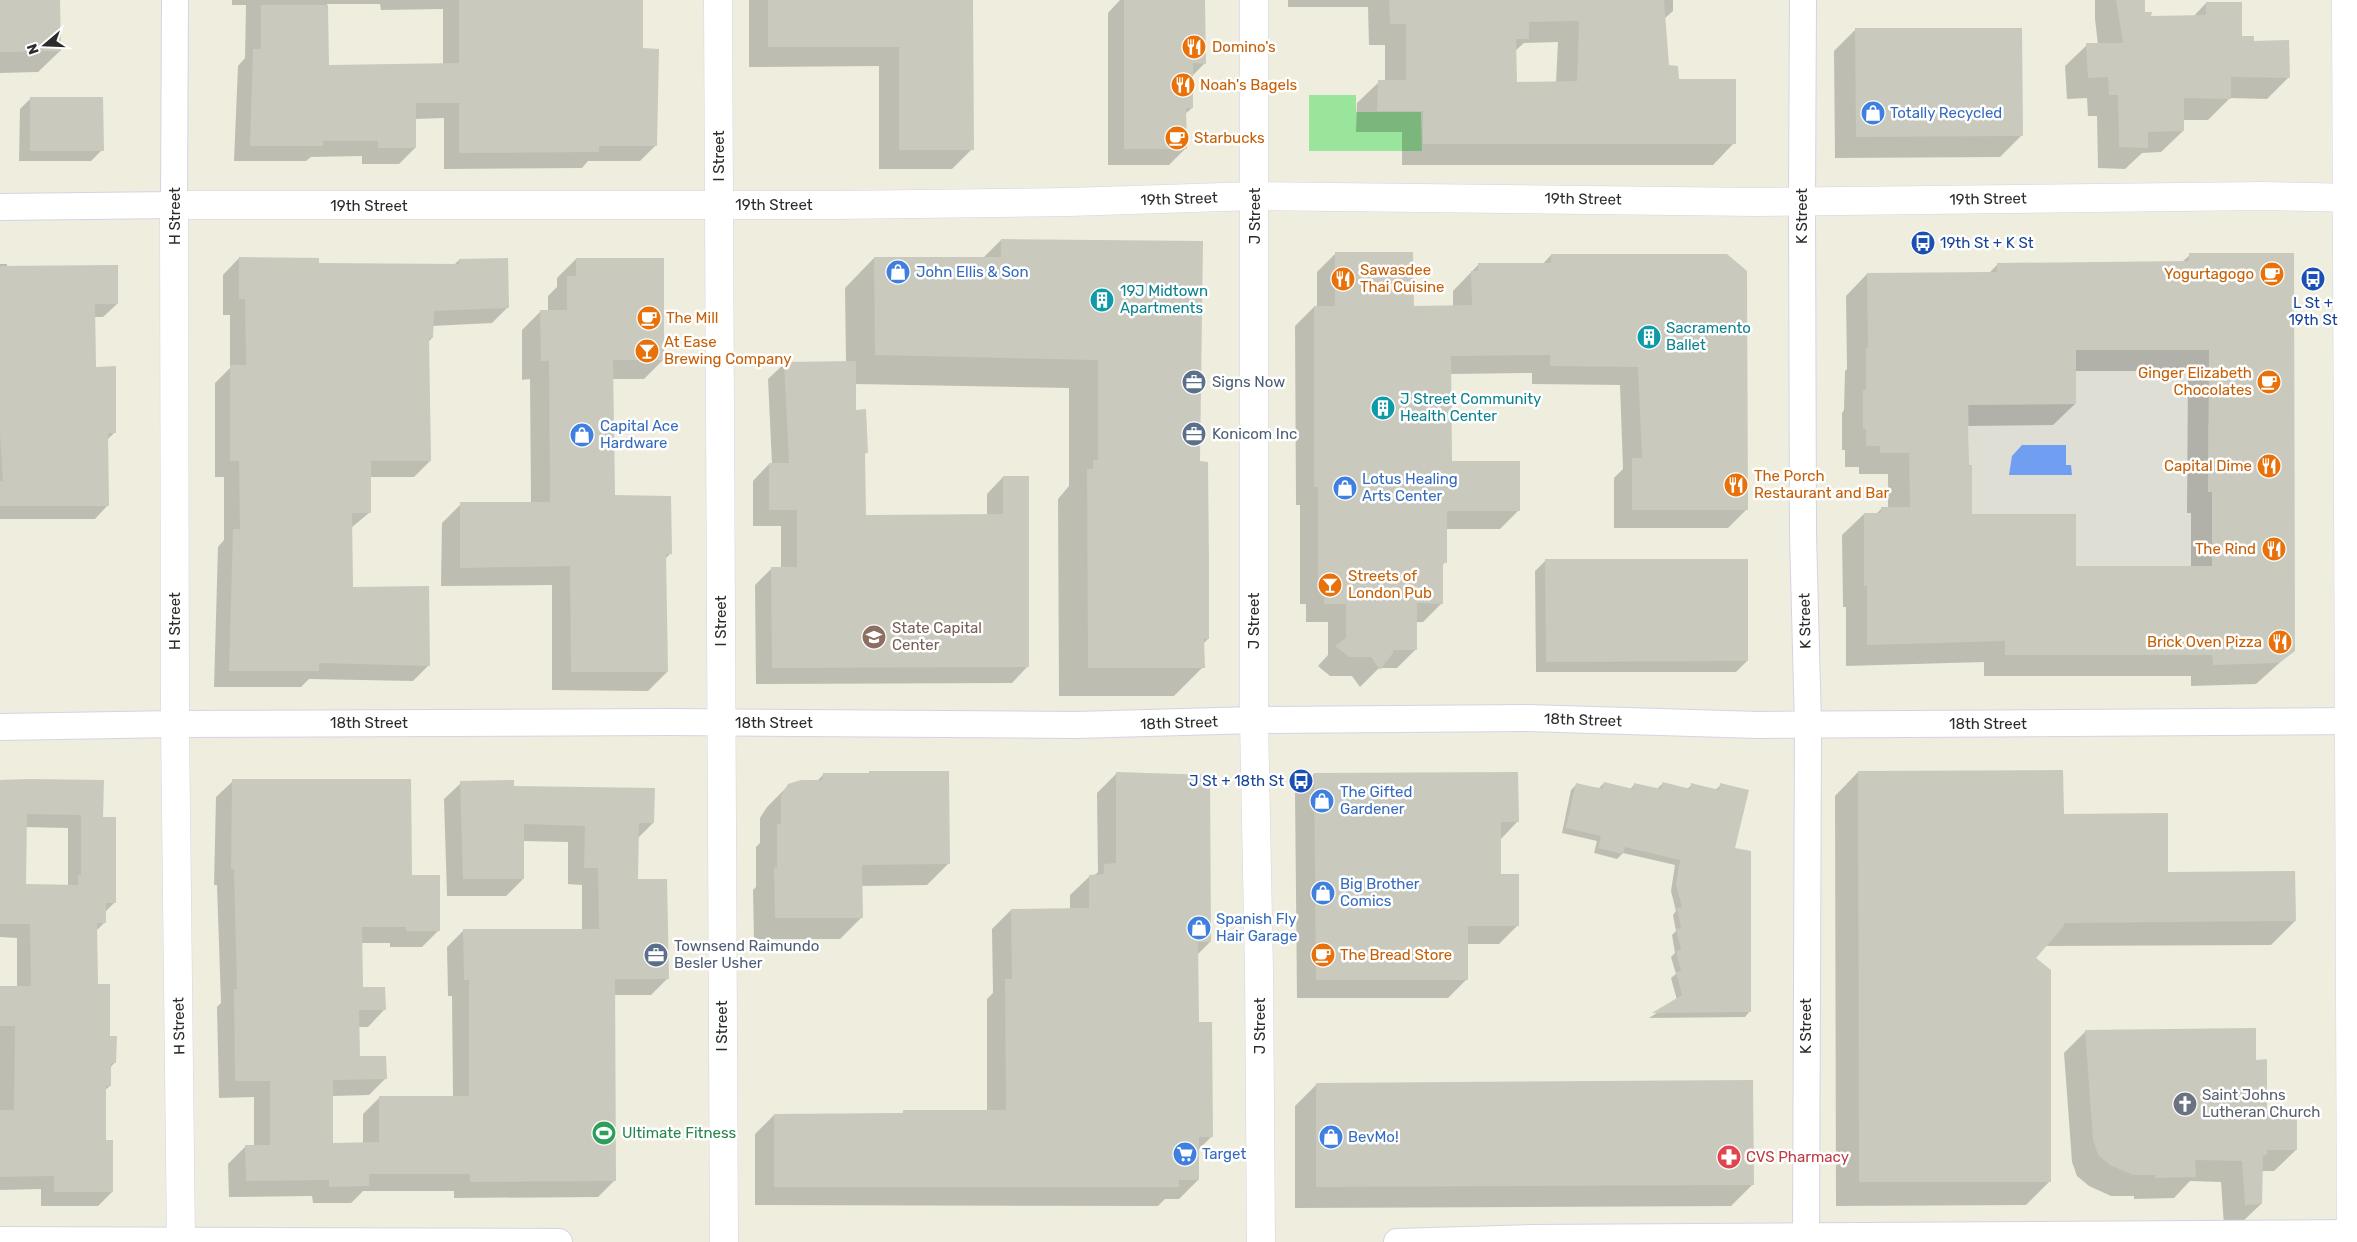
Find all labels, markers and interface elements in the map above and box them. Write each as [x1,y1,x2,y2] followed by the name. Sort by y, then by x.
[20,20,70,70] north arrow
[1181,34,1207,60] restaurant icon: Domino's
[1212,38,1276,56] place label: Domino's
[24,42,43,57] text: N
[1170,72,1196,98] restaurant icon: Noah's Bagels
[1200,76,1298,94] place label: Noah's Bagels
[1860,100,1886,126] shop icon: Totally Recycled
[1890,104,2002,122] place label: Totally Recycled
[1164,125,1190,151] cafe icon: Starbucks
[1194,129,1265,147] place label: Starbucks
[710,130,728,182] street label: I Street
[166,187,184,245] street label: H Street
[1246,188,1264,244] street label: J Street
[1793,188,1811,244] street label: K Street
[1140,189,1218,209] street label: 19th Street
[1544,189,1622,209] street label: 19th Street
[1949,189,2027,209] street label: 19th Street
[735,196,813,214] street label: 19th Street
[330,197,408,215] street label: 19th Street
[1910,230,1936,256] bus stop icon: 19th St + K St
[1940,234,2034,252] place label: 19th St + K St
[885,259,911,285] shop icon: John Ellis & Son
[1360,261,1445,296] place label: Sawasdee Thai Cuisine
[2259,261,2285,287] cafe icon: Yogurtagogo
[916,263,1028,281] place label: John Ellis & Son
[2164,265,2254,283] place label: Yogurtagogo
[1330,266,1356,292] restaurant icon: Sawasdee Thai Cuisine
[2300,266,2326,292] bus stop icon: L St + 19th St
[1120,282,1208,317] place label: 19J Midtown Apartments
[1089,287,1115,313] building icon: 19J Midtown Apartments
[2288,294,2338,329] place label: L St + 19th St
[636,305,662,331] cafe icon: The Mill
[666,309,718,327] place label: The Mill
[1666,319,1751,354] place label: Sacramento Ballet
[1636,324,1662,350] building icon: Sacramento Ballet
[664,333,791,368] place label: At Ease Brewing Company
[634,338,660,364] bar icon: At Ease Brewing Company
[2138,364,2252,399] place label: Ginger Elizabeth Chocolates
[1181,369,1207,395] office icon: Signs Now
[2256,369,2282,395] cafe icon: Ginger Elizabeth Chocolates
[1212,373,1285,391] place label: Signs Now
[1400,390,1541,425] place label: J Street Community Health Center
[1370,395,1396,421] building icon: J Street Community Health Center
[600,417,679,452] place label: Capital Ace Hardware
[1181,421,1207,447] office icon: Konicom Inc
[569,422,595,448] shop icon: Capital Ace Hardware
[1212,425,1297,443] place label: Konicom Inc
[2256,453,2282,479] restaurant icon: Capital Dime
[2164,457,2252,475] place label: Capital Dime
[1754,467,1890,502] place label: The Porch Restaurant and Bar
[1362,470,1458,505] place label: Lotus Healing Arts Center
[1723,472,1749,498] restaurant icon: The Porch Restaurant and Bar
[1332,475,1358,501] shop icon: Lotus Healing Arts Center
[2261,536,2287,562] restaurant icon: The Rind
[2195,540,2256,558] place label: The Rind
[1348,567,1432,602] place label: Streets of London Pub
[1317,572,1343,598] bar icon: Streets of London Pub
[166,592,184,650] street label: H Street
[1245,593,1263,649] street label: J Street
[1796,593,1814,649] street label: K Street
[712,595,730,647] street label: I Street
[892,619,982,654] place label: State Capital Center
[861,624,887,650] school or university icon: State Capital Center
[2267,629,2293,655] restaurant icon: Brick Oven Pizza
[2147,633,2262,651] place label: Brick Oven Pizza
[1544,710,1622,730] street label: 18th Street
[1140,713,1218,733] street label: 18th Street
[330,714,408,732] street label: 18th Street
[735,714,813,732] street label: 18th Street
[1949,715,2027,733] street label: 18th Street
[1288,768,1314,794] bus stop icon: J St + 18th St
[1189,772,1284,790] place label: J St + 18th St
[1340,783,1412,818] place label: The Gifted Gardener
[1309,788,1335,814] shop icon: The Gifted Gardener
[1340,875,1420,910] place label: Big Brother Comics
[1310,880,1336,906] shop icon: Big Brother Comics
[1216,910,1297,945] place label: Spanish Fly Hair Garage
[1186,915,1212,941] shop icon: Spanish Fly Hair Garage
[674,937,819,972] place label: Townsend Raimundo Besler Usher
[643,942,669,968] office icon: Townsend Raimundo Besler Usher
[1310,942,1336,968] cafe icon: The Bread Store
[1340,946,1452,964] place label: The Bread Store
[169,997,189,1055] street label: H Street
[1251,998,1269,1054] street label: J Street
[1797,998,1815,1054] street label: K Street
[713,1000,731,1052] street label: I Street
[2202,1086,2320,1121] place label: Saint Johns Lutheran Church
[2172,1091,2198,1117] church icon: Saint Johns Lutheran Church
[591,1120,617,1146] sports icon: Ultimate Fitness
[622,1124,737,1142] place label: Ultimate Fitness
[1318,1124,1344,1150] shop icon: BevMo!
[1348,1128,1399,1146] place label: BevMo!
[1172,1141,1198,1167] supermarket icon: Target
[1716,1144,1742,1170] pharmacy icon: CVS Pharmacy
[1202,1145,1246,1163] place label: Target
[1746,1148,1849,1166] place label: CVS Pharmacy

